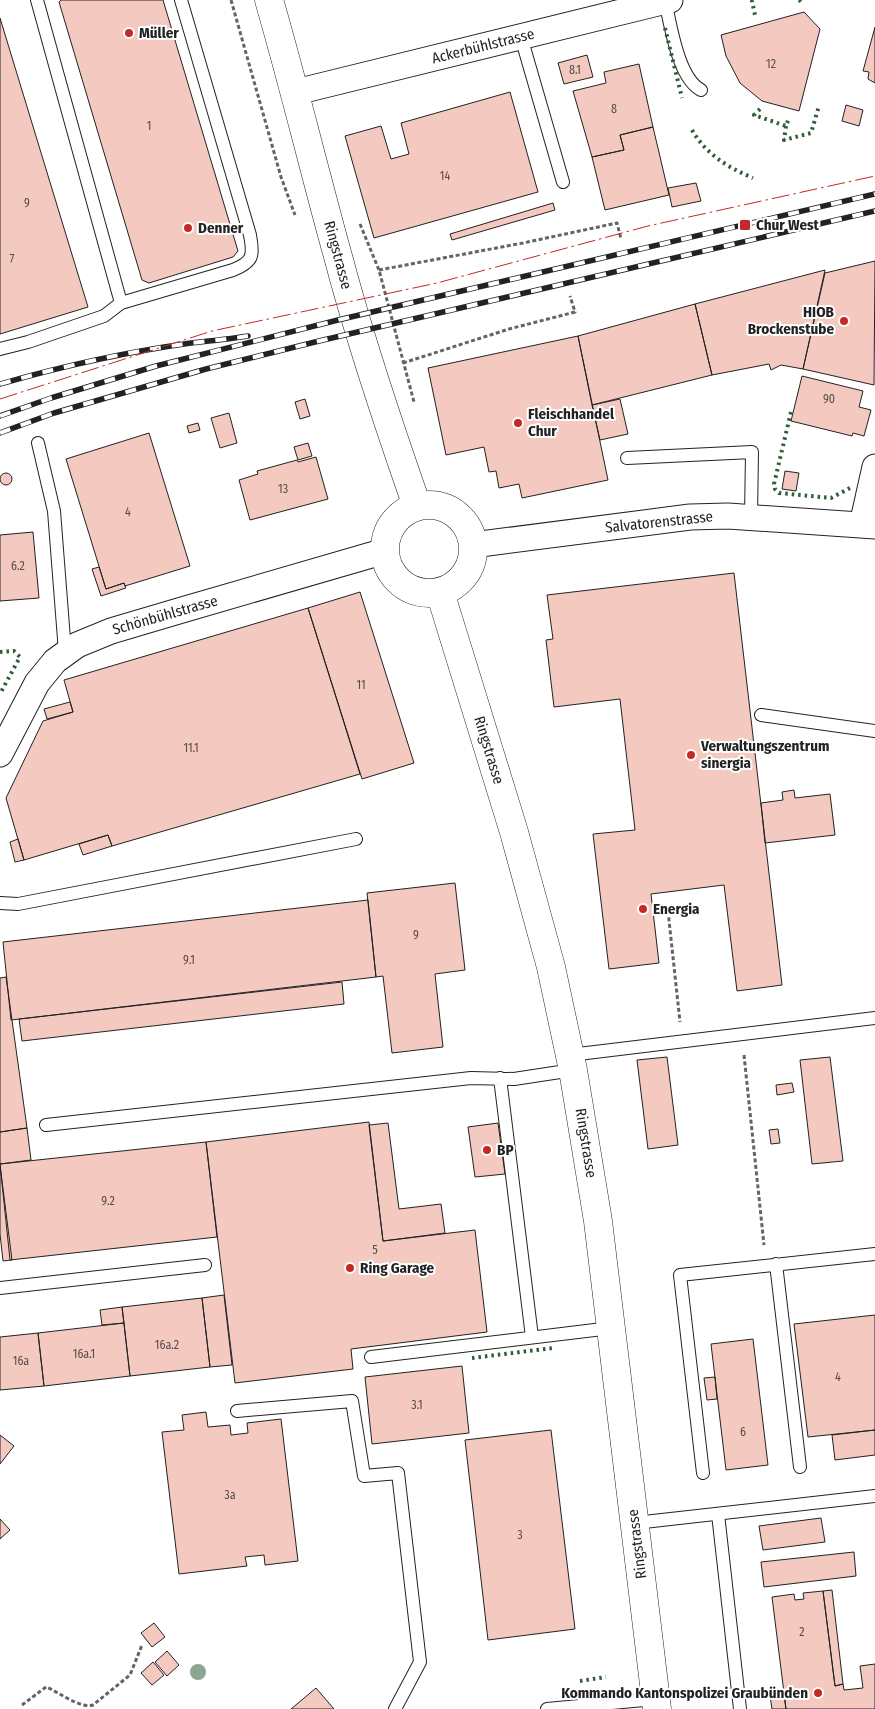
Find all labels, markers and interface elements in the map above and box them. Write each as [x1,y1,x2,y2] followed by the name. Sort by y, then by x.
[139,24,179,42] place label: Müller
[430,25,536,67] street label: Ackerbühlstrasse
[123,27,135,39] marker: Müller
[766,57,776,71] house number: 12
[569,63,581,77] house number: 8.1
[611,102,617,116] house number: 8
[147,119,151,133] house number: 1
[440,169,450,183] house number: 14
[24,196,30,210] house number: 9
[756,216,820,234] place label: Chur West
[738,218,752,232] marker: Chur West
[198,219,244,237] place label: Denner
[320,219,356,291] street label: Ringstrasse
[182,222,194,234] marker: Denner
[10,252,15,266] house number: 7
[748,303,835,338] place label: HIOB Brockenstube
[838,315,850,327] marker: HIOB Brockenstube
[823,392,835,406] house number: 90
[528,405,615,440] place label: Fleischhandel Chur
[512,417,524,429] marker: Fleischhandel Chur
[278,482,288,496] house number: 13
[125,505,131,519] house number: 4
[604,507,714,537] street label: Salvatorenstrasse
[11,559,25,573] house number: 6.2
[110,591,220,639] street label: Schönbühlstrasse
[356,678,366,692] house number: 11
[470,714,508,786] street label: Ringstrasse
[700,737,829,772] place label: Verwaltungszentrum sinergia
[183,741,199,755] house number: 11.1
[685,749,697,761] marker: Verwaltungszentrum sinergia
[653,900,700,918] place label: Energia
[637,903,649,915] marker: Energia
[413,928,419,942] house number: 9
[183,953,195,967] house number: 9.1
[572,1107,600,1179] street label: Ringstrasse
[497,1141,514,1159] place label: BP
[481,1144,493,1156] marker: BP
[101,1194,115,1208] house number: 9.2
[372,1243,378,1257] house number: 5
[360,1259,435,1277] place label: Ring Garage
[344,1262,356,1274] marker: Ring Garage
[155,1338,179,1352] house number: 16a.2
[73,1347,95,1361] house number: 16a.1
[13,1354,29,1368] house number: 16a
[835,1370,841,1384] house number: 4
[411,1398,423,1412] house number: 3.1
[740,1425,746,1439] house number: 6
[224,1488,236,1502] house number: 3a
[624,1508,650,1580] street label: Ringstrasse
[517,1528,523,1542] house number: 3
[799,1625,805,1639] house number: 2
[561,1684,808,1702] place label: Kommando Kantonspolizei Graubünden
[812,1687,824,1699] marker: Kommando Kantonspolizei Graubünden

